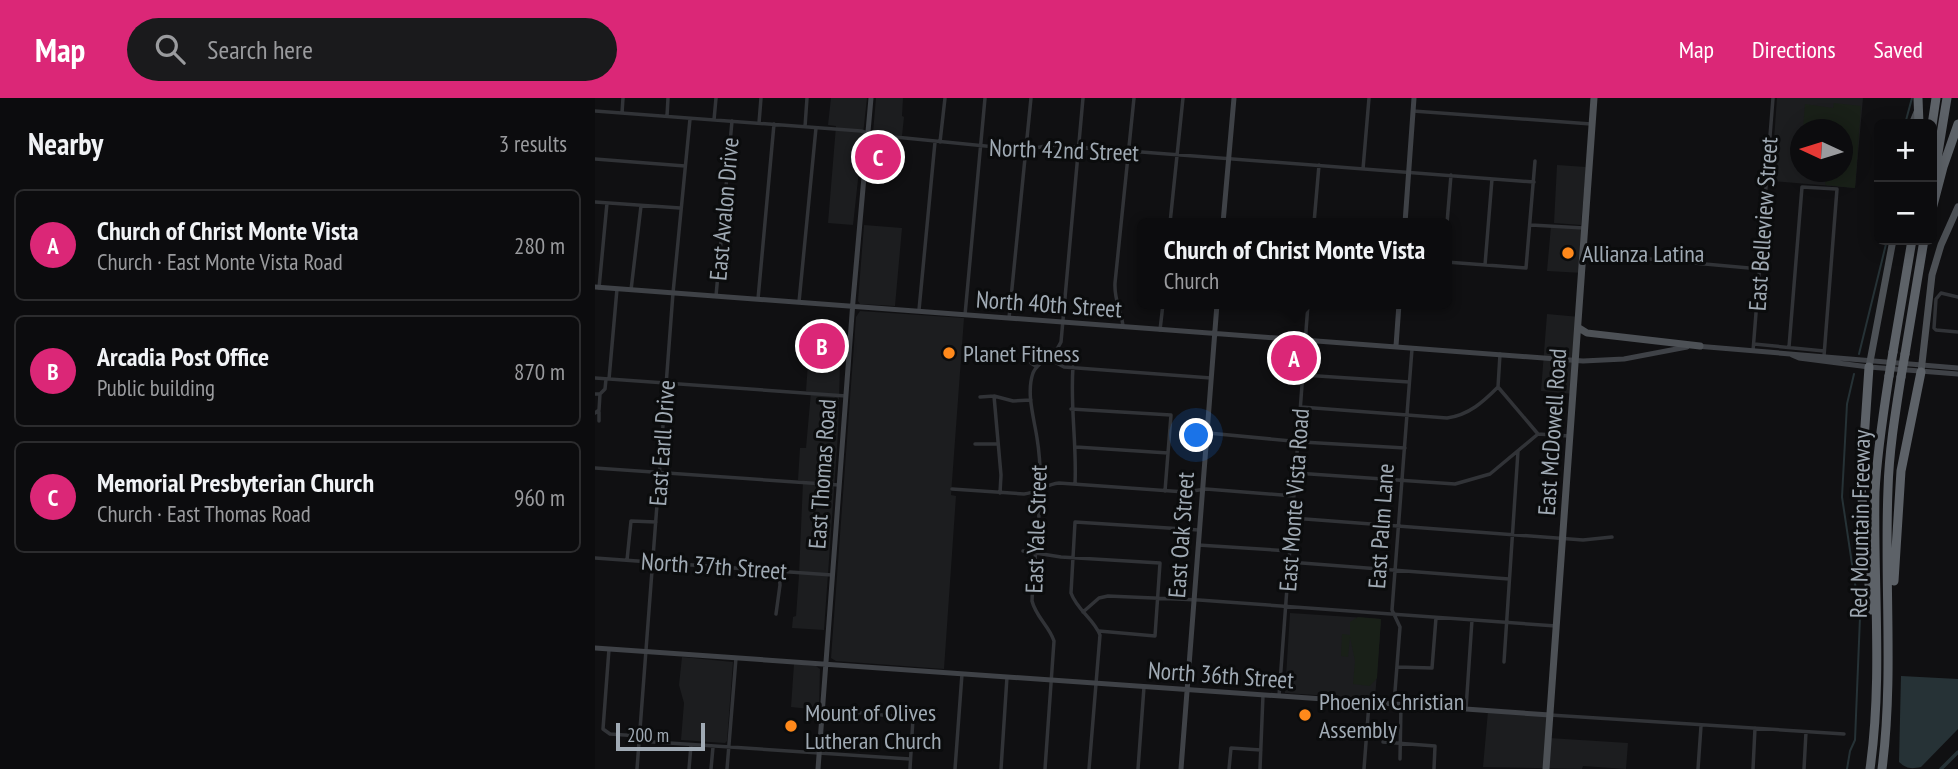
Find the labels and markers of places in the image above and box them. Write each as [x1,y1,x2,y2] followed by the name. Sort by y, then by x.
[855,131,901,183] pin: C
[1582,238,1704,269] place label: Allianza Latina
[1560,245,1576,261] marker: Allianza Latina
[799,320,845,372] pin: B
[1271,332,1317,384] pin: A
[963,338,1080,369] place label: Planet Fitness
[941,345,957,361] marker: Planet Fitness
[1319,686,1464,745] place label: Phoenix Christian Assembly
[805,697,942,756] place label: Mount of Olives Lutheran Church
[1297,707,1313,723] marker: Phoenix Christian Assembly
[783,718,799,734] marker: Mount of Olives Lutheran Church

